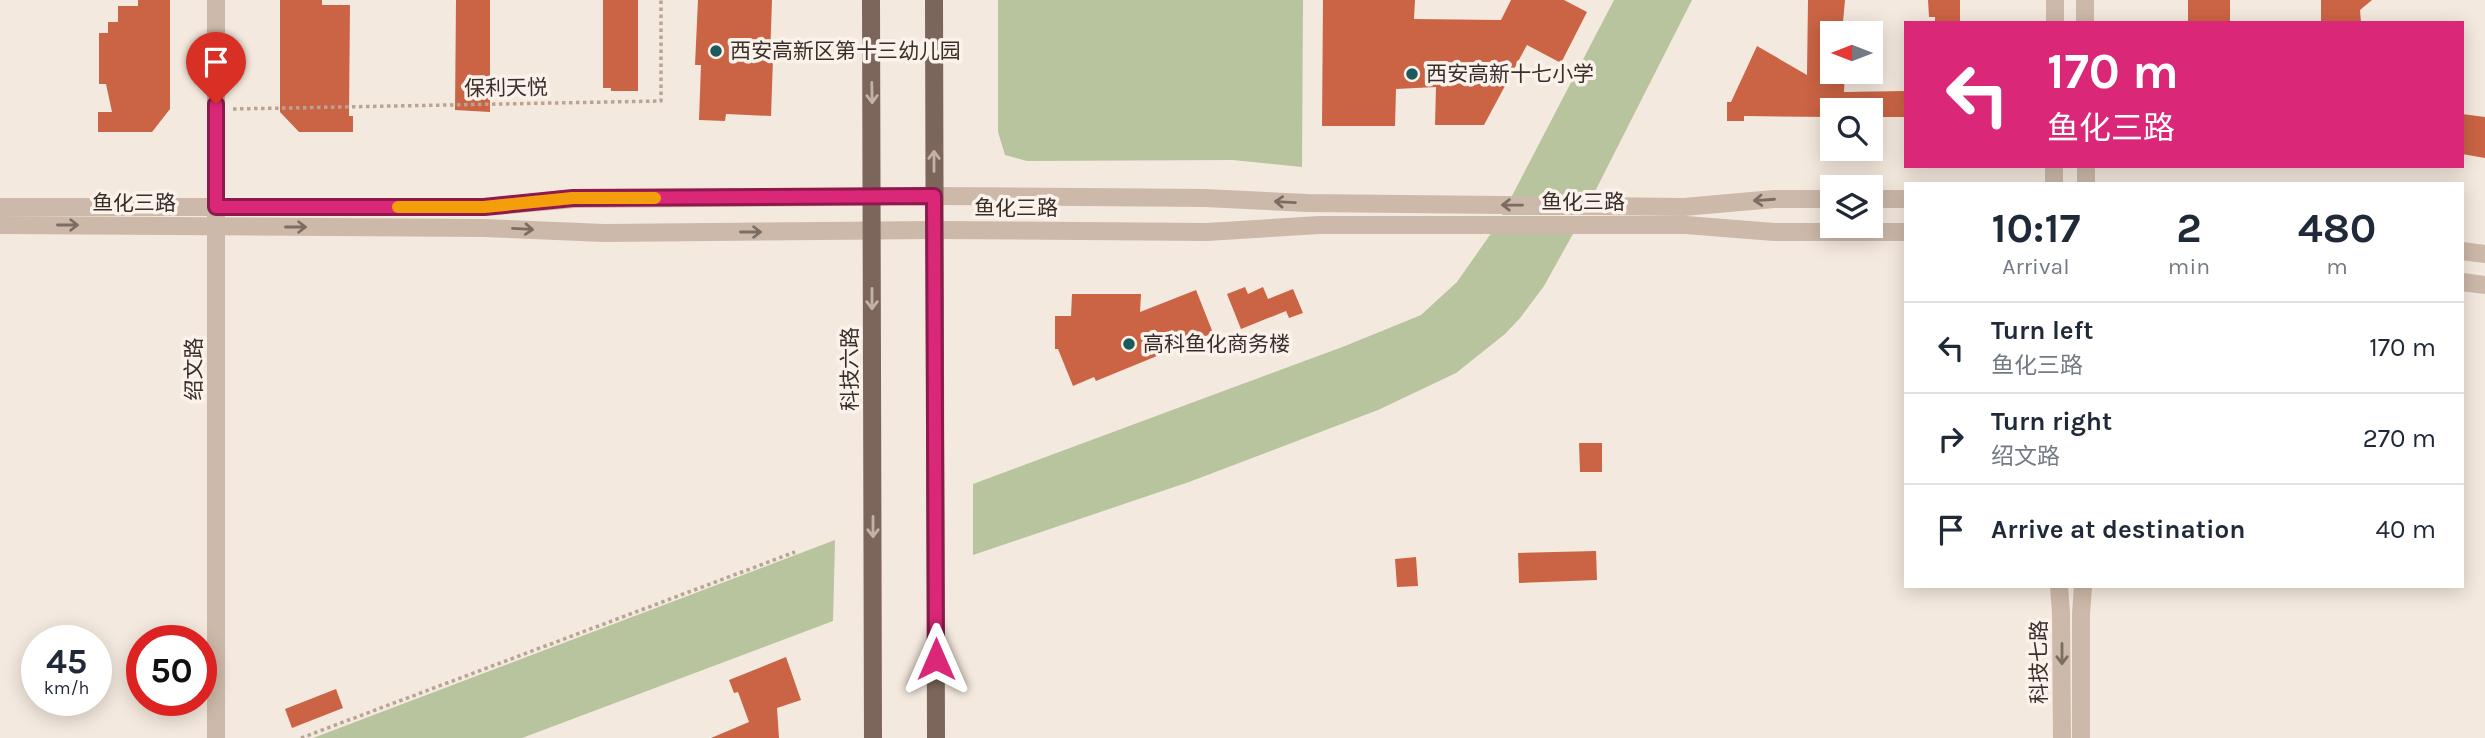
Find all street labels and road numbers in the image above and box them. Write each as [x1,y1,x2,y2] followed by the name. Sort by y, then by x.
[464,75,548,101] street label: 保利天悦
[1541,190,1625,214] street label: 鱼化三路
[92,191,176,215] street label: 鱼化三路
[974,196,1058,220] street label: 鱼化三路
[838,327,862,411] street label: 科技六路
[182,338,206,401] street label: 绍文路
[2027,620,2051,704] street label: 科技七路

